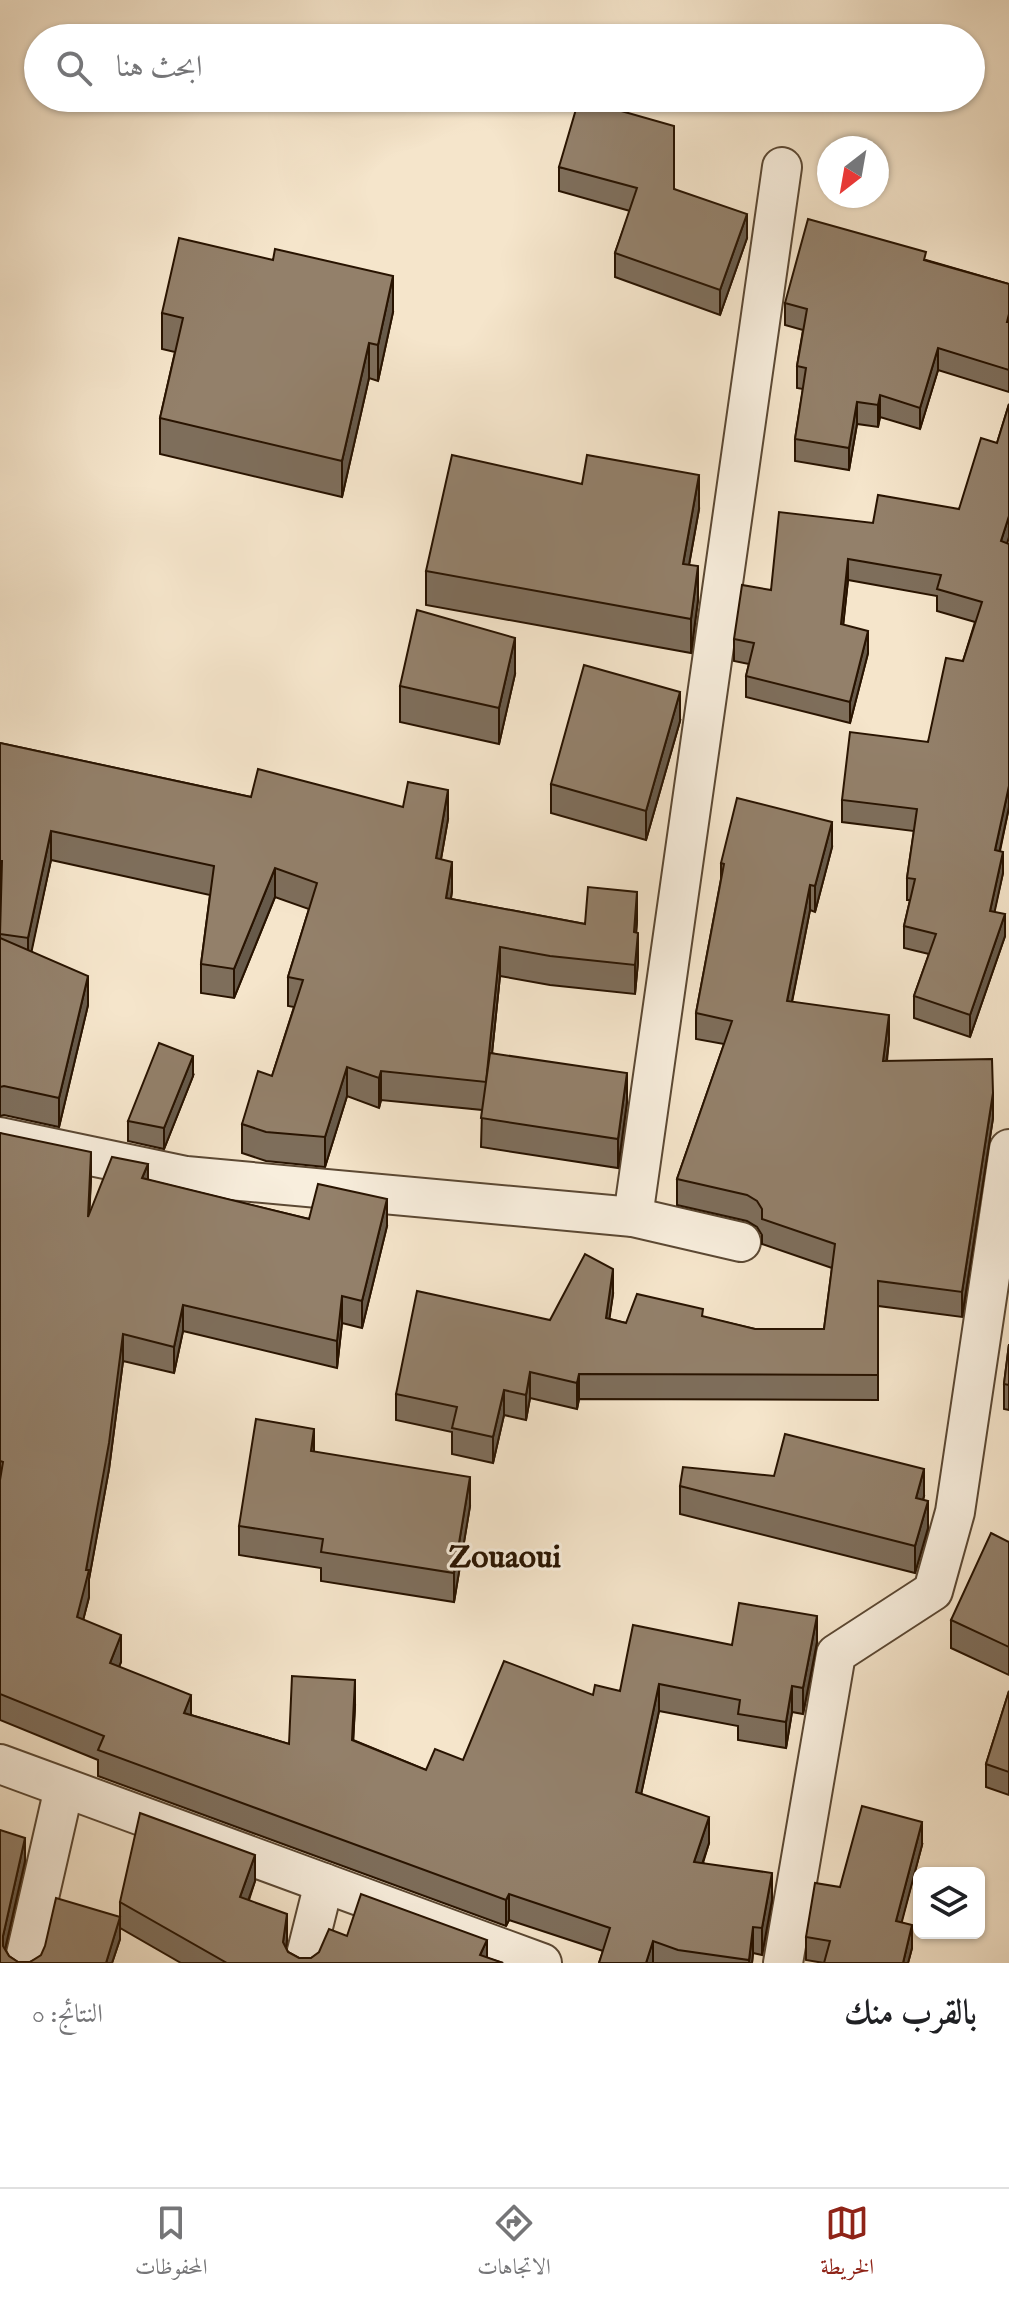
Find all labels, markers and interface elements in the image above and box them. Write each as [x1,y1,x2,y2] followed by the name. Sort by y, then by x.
[24,24,985,112] search box
[52,46,96,90] icon: search
[116,49,203,87] text: ابحث هنا
[817,136,889,208] north arrow
[449,1538,562,1579] district label: Zouaoui
[913,1867,985,1939] map controls
[913,1867,985,1939] button: layers
[844,1992,977,2035] text: بالقرب منك
[32,1998,103,2031] text: النتائج: 0
[135,2201,207,2288] tab: المحفوظات
[477,2201,551,2288] tab: الاتجاهات
[821,2201,874,2288] tab: الخريطة

